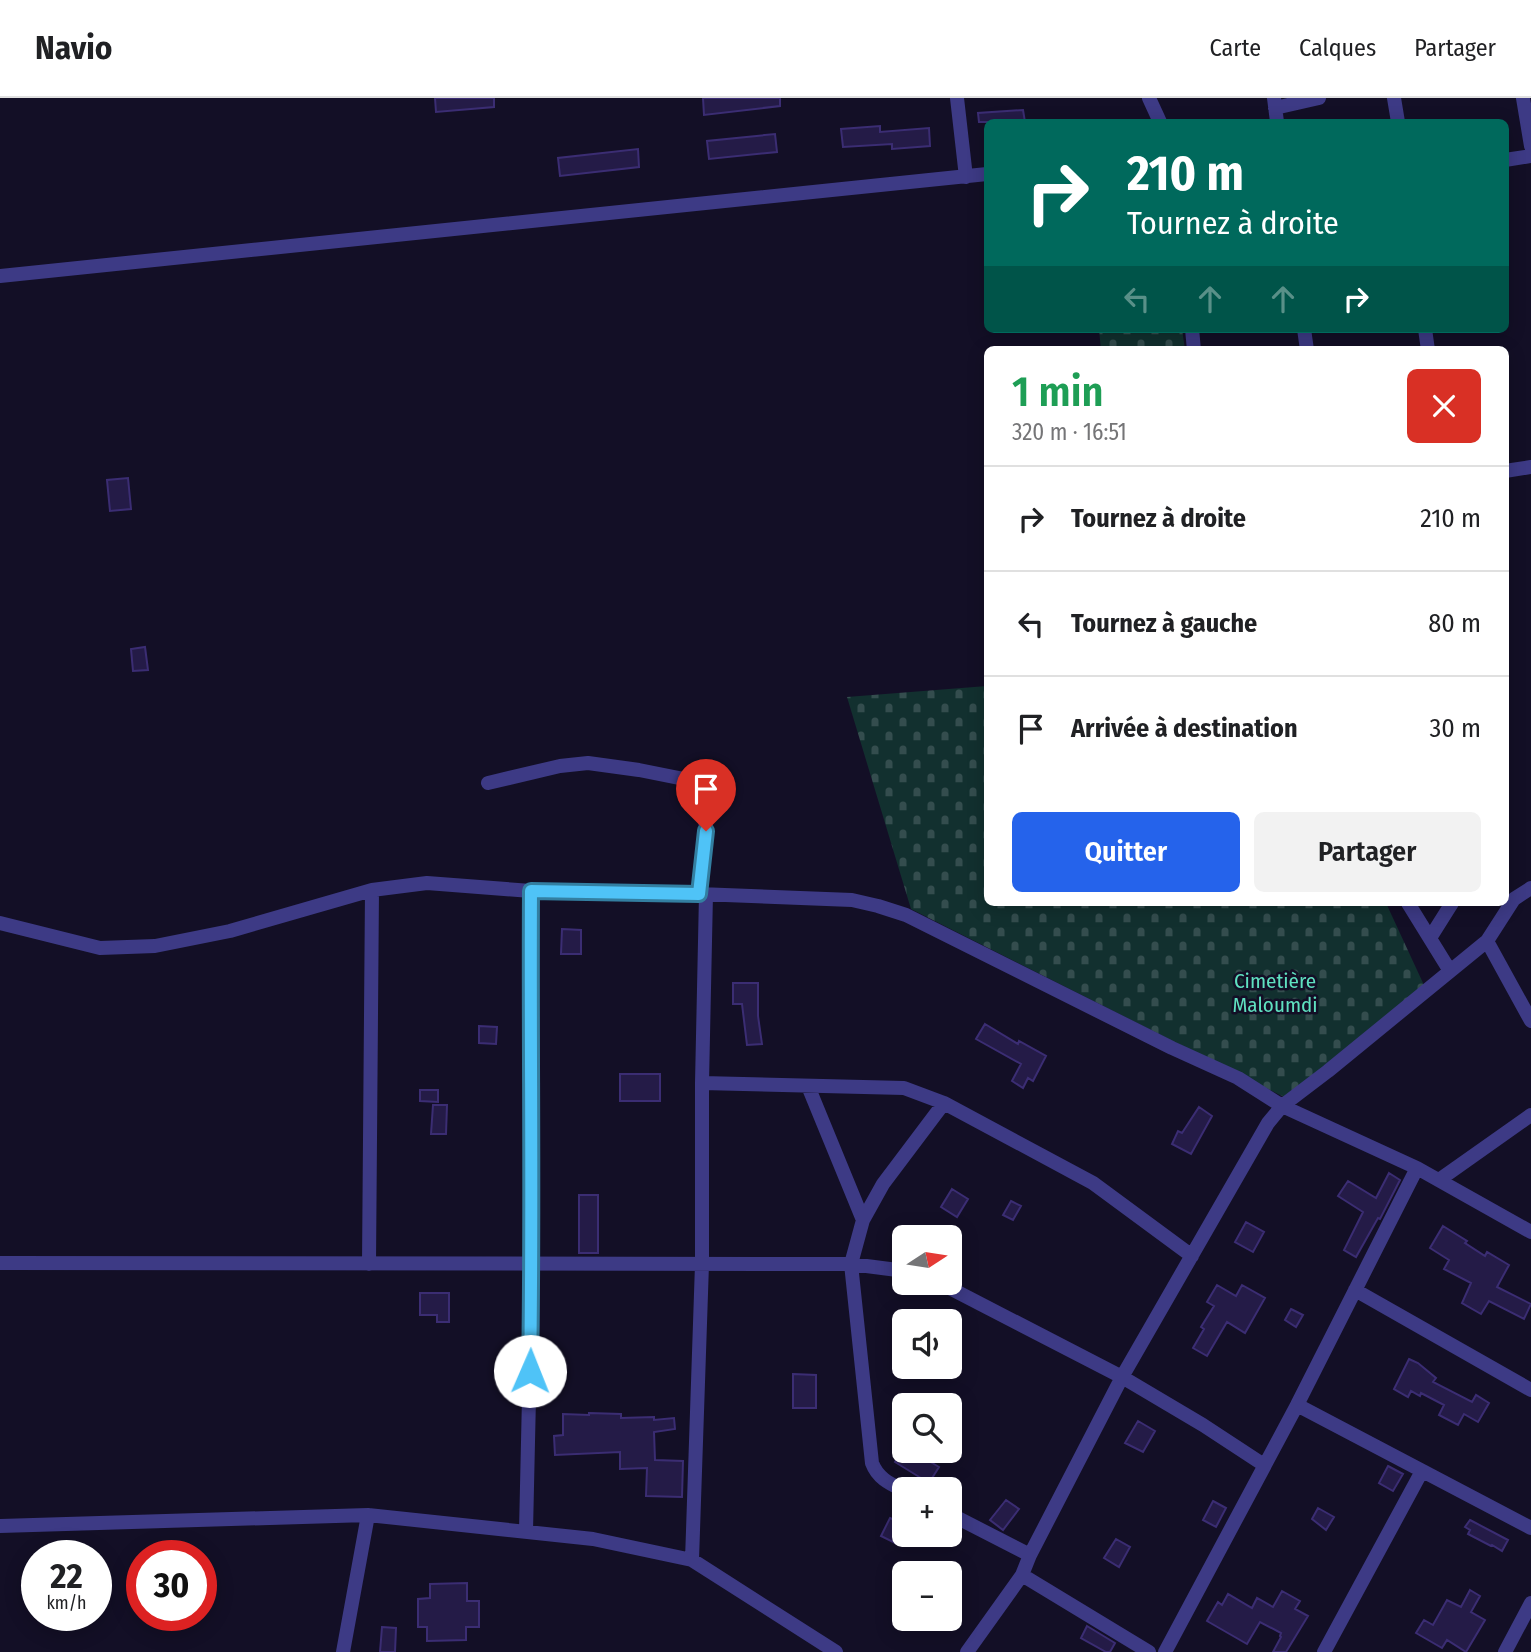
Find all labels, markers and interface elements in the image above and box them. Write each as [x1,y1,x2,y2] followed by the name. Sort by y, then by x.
[35,28,112,68] text: Navio
[1210,34,1261,62] text: Carte
[1299,34,1376,62] text: Calques
[1414,34,1496,62] text: Partager
[1127,144,1244,203] text: 210 m
[1012,147,1103,238] icon: right
[1127,204,1339,242] text: Tournez à droite
[1118,280,1156,318] icon: left
[1191,280,1229,318] icon: ahead
[1264,280,1302,318] icon: ahead
[1337,280,1375,318] icon: right
[1012,367,1103,417] text: 1 min
[1407,369,1481,443] button: close
[1012,418,1127,446] text: 320 m · 16:51
[1012,500,1050,538] icon: right
[1071,503,1246,534] text: Tournez à droite
[1420,503,1481,534] text: 210 m
[1012,605,1050,643] icon: left
[1071,608,1257,639] text: Tournez à gauche
[1428,608,1481,639] text: 80 m
[1012,710,1050,748] icon: arrive
[1071,713,1298,744] text: Arrivée à destination
[1430,713,1481,744] text: 30 m
[676,759,736,831] pin
[687,770,725,808] icon: arrive
[1012,812,1240,892] button: Quitter
[1254,812,1481,892] button: Partager
[1232,968,1318,1018] park label: Cimetière Maloumdi
[892,1225,962,1295] north arrow
[892,1225,962,1631] map controls
[892,1309,962,1379] button: sound
[493,1334,567,1408] position arrow
[892,1393,962,1463] button: search
[892,1477,962,1547] button: +
[126,1540,217,1631] speed limit sign: 30
[50,1555,83,1597] text: 22
[892,1561,962,1631] button: −
[46,1592,87,1614] text: km/h

